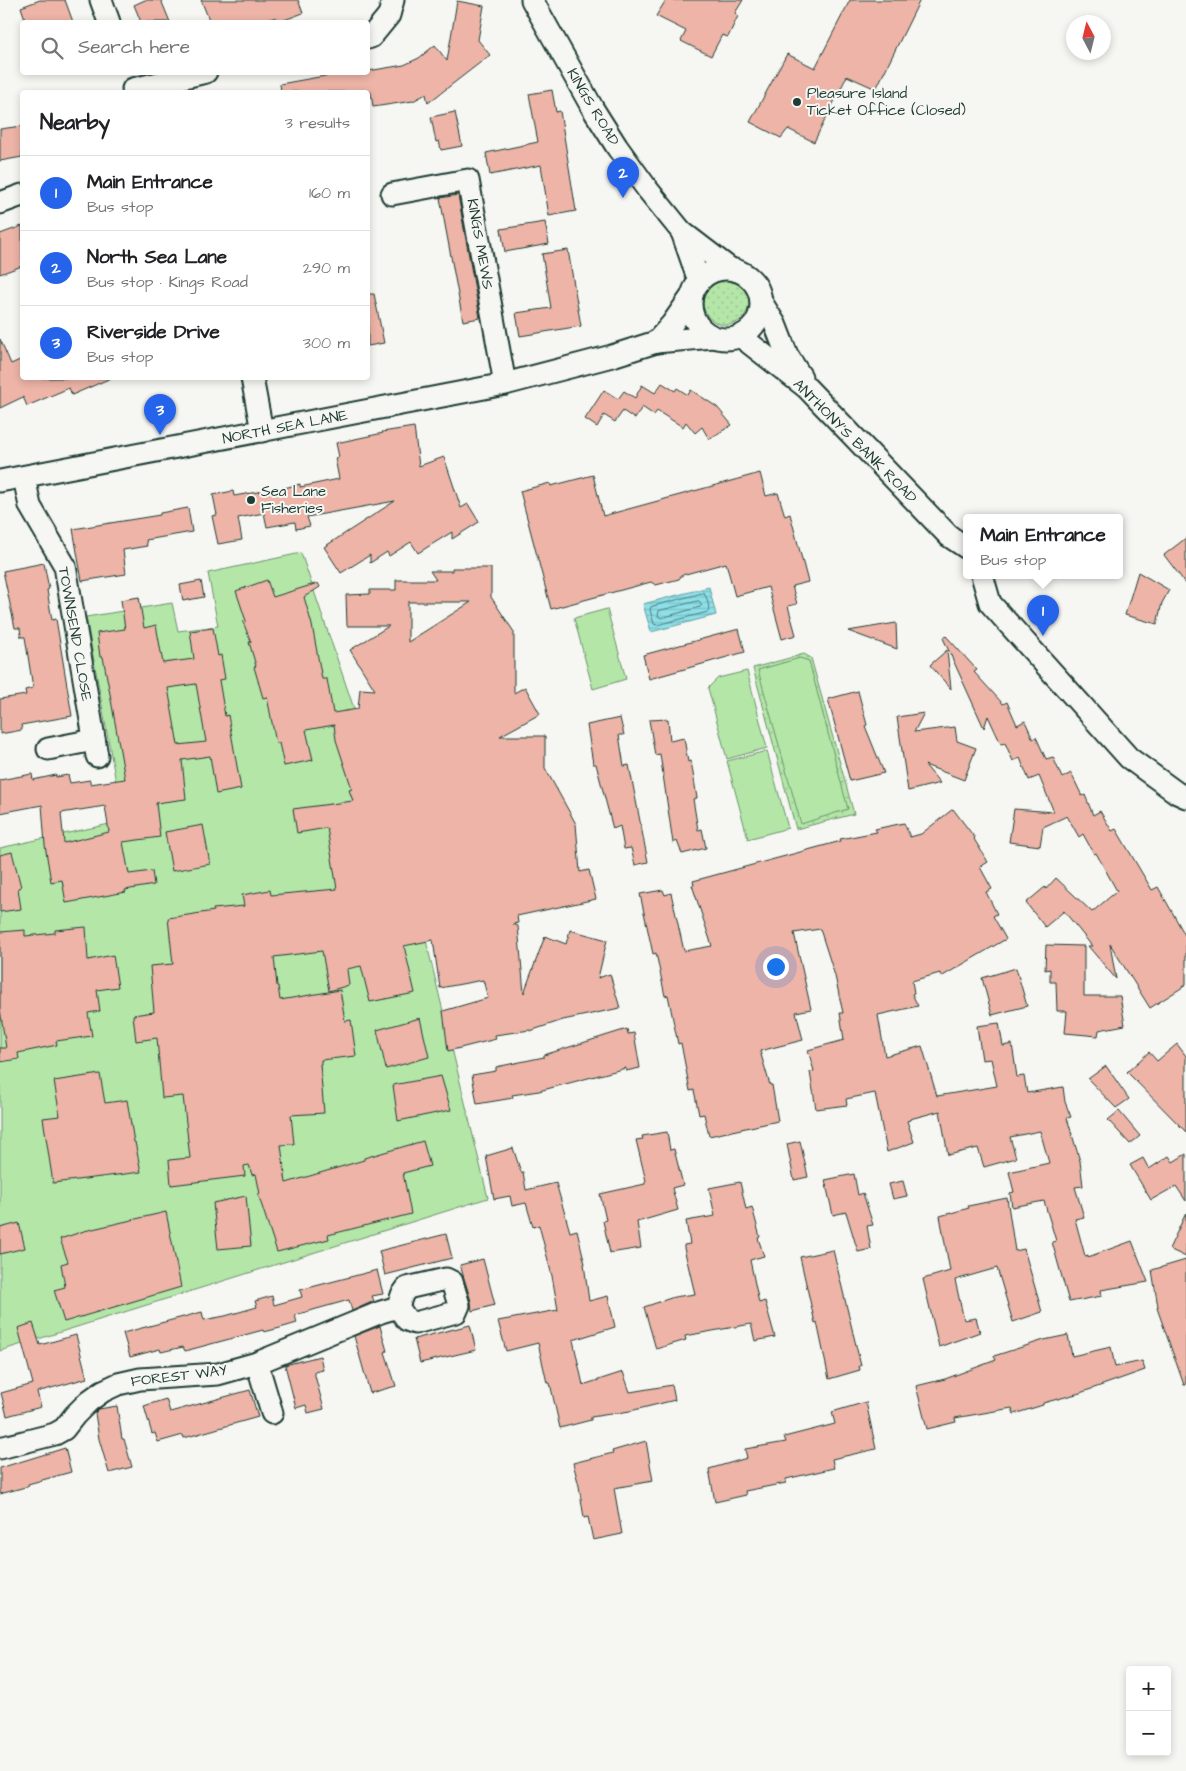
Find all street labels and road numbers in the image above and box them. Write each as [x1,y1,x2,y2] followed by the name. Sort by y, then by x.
[562,64,625,150] street label: KINGS ROAD
[462,197,498,291] street label: KINGS MEWS
[788,374,922,508] street label: ANTHONY'S BANK ROAD
[221,405,349,449] street label: NORTH SEA LANE
[53,565,97,703] street label: TOWNSEND CLOSE
[130,1360,228,1392] street label: FOREST WAY

